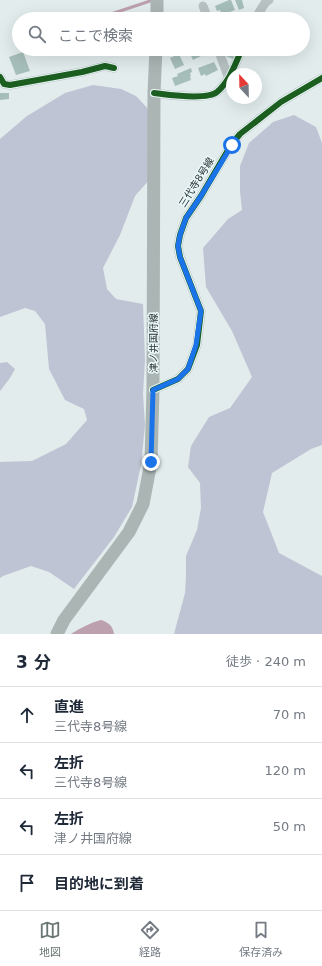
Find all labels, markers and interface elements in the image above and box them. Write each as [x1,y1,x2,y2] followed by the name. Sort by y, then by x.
[12,12,310,56] search box
[26,23,48,45] icon: search
[58,27,133,45] text: ここで検索
[226,68,262,104] north arrow
[223,136,241,154] route start
[177,155,216,209] street label: 三代寺8号線
[148,313,159,373] street label: 津ノ井国府線
[142,453,160,471] route end
[16,652,51,672] text: 3 分
[226,654,306,669] text: 徒歩 · 240 m
[54,698,84,716] text: 直進
[16,704,38,726] icon: ahead
[273,707,306,722] text: 70 m
[54,719,127,734] text: 三代寺8号線
[54,754,84,772] text: 左折
[16,760,38,782] icon: left
[264,763,306,778] text: 120 m
[54,775,127,790] text: 三代寺8号線
[54,810,84,828] text: 左折
[16,816,38,838] icon: left
[273,819,306,834] text: 50 m
[54,831,132,846] text: 津ノ井国府線
[16,872,38,894] icon: arrive
[54,875,144,893] text: 目的地に到着
[39,919,61,959] tab: 地図
[139,919,161,959] tab: 経路
[239,919,283,959] tab: 保存済み

